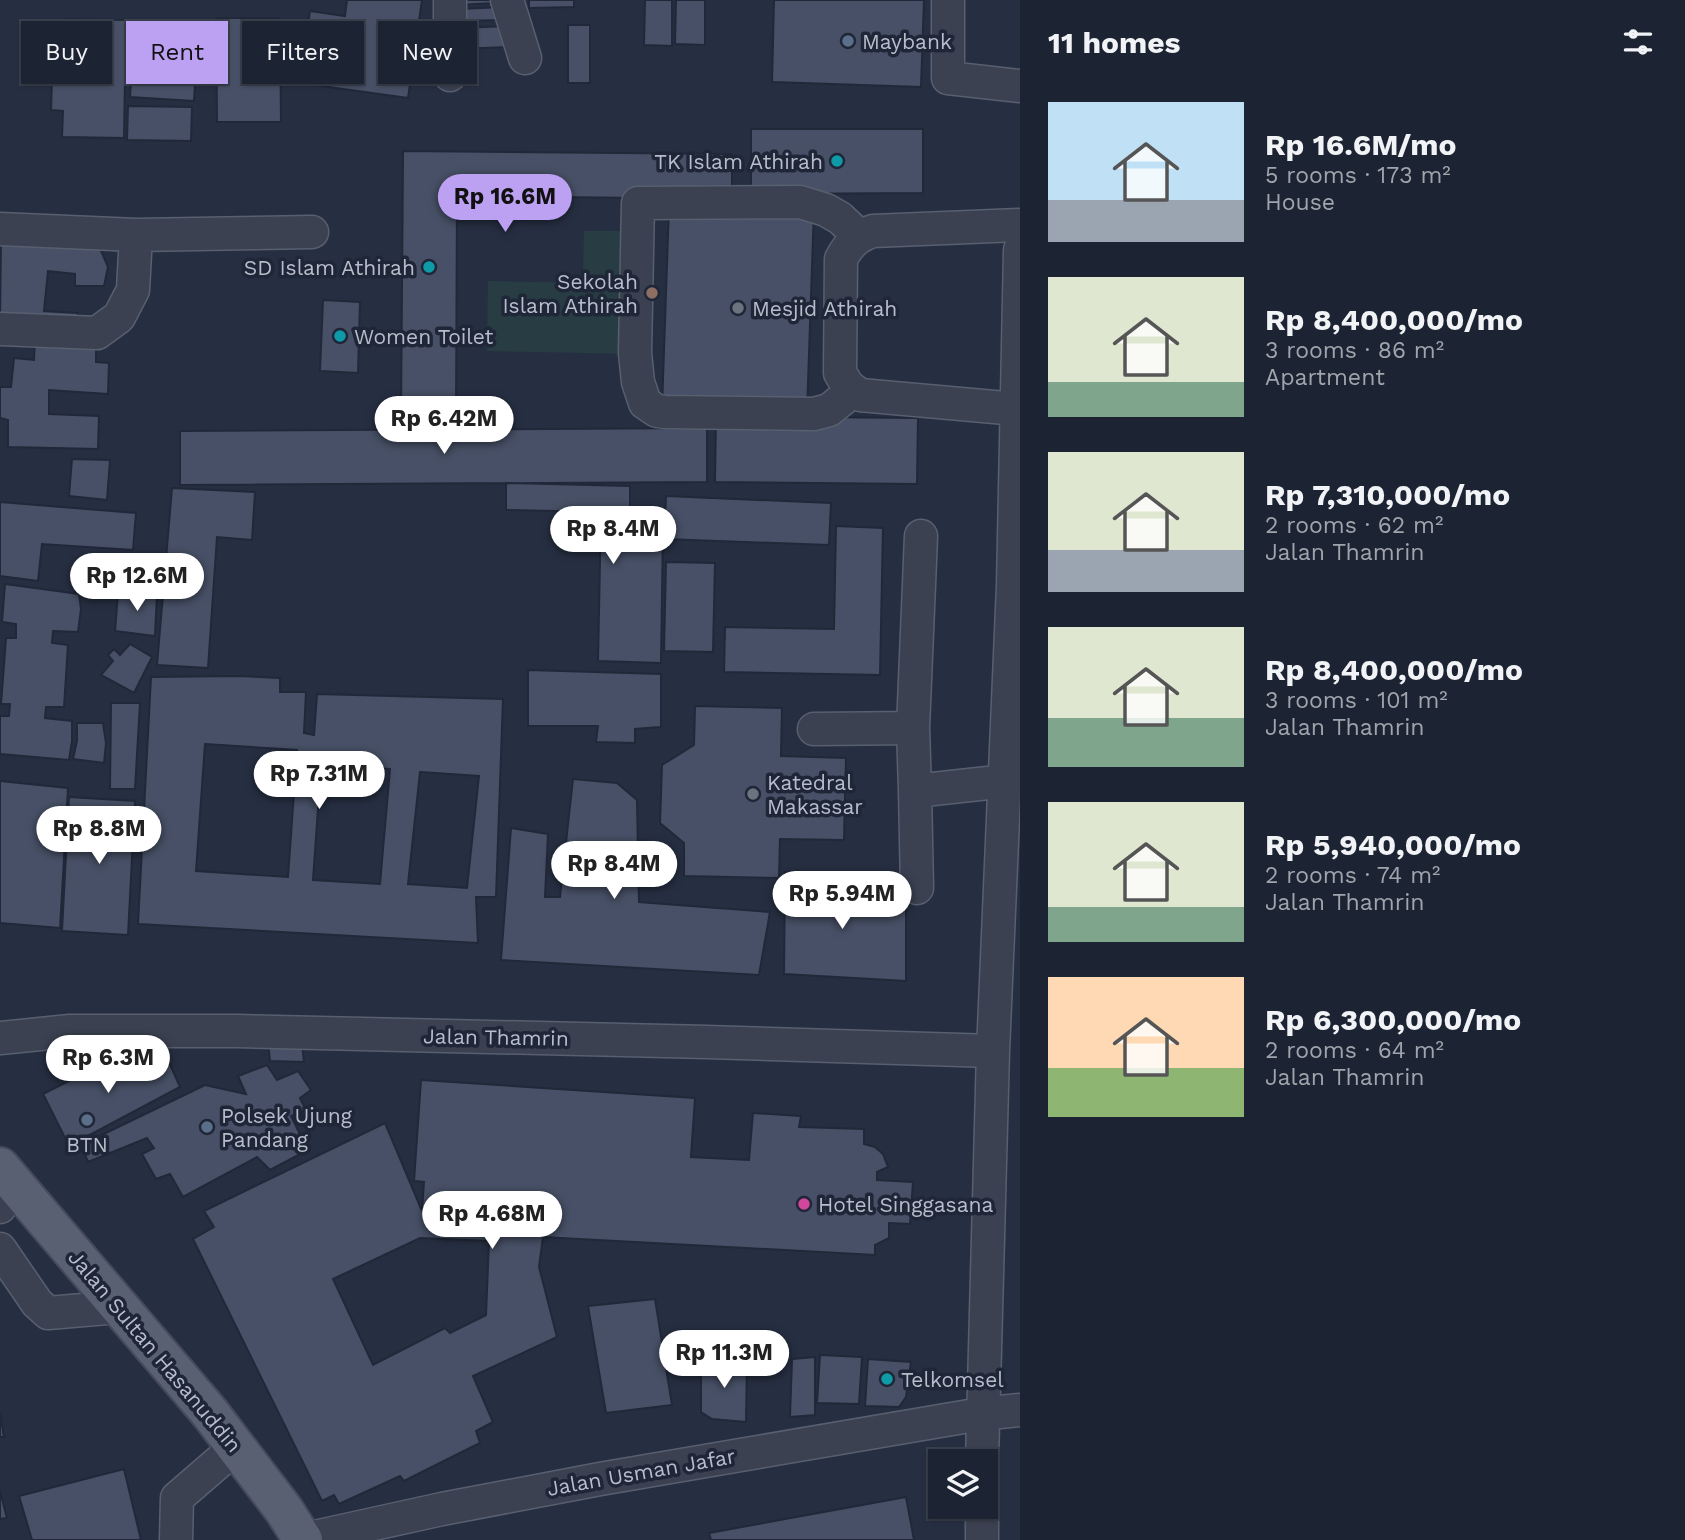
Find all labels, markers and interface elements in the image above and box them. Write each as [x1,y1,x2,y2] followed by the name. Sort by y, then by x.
[21,21,112,84] chip: Buy
[126,21,228,84] chip: Rent
[242,21,364,84] chip: Filters
[378,21,477,84] chip: New
[1619,23,1657,61] icon: filters
[1048,25,1181,60] text: 11 homes
[862,29,952,54] place label: Maybank
[840,33,856,49] marker: Maybank
[1265,127,1456,162] text: Rp 16.6M/mo
[1104,130,1188,214] icon: home
[654,149,823,174] place label: TK Islam Athirah
[829,153,845,169] marker: TK Islam Athirah
[1265,162,1451,189] text: 5 rooms · 173 m²
[433,174,577,234] pin: Rp 16.6M
[454,183,556,210] text: Rp 16.6M
[1265,189,1335,216] text: House
[244,255,415,280] place label: SD Islam Athirah
[421,259,437,275] marker: SD Islam Athirah
[503,269,638,318] place label: Sekolah Islam Athirah
[644,285,660,301] marker: Sekolah Islam Athirah
[752,296,897,321] place label: Mesjid Athirah
[730,300,746,316] marker: Mesjid Athirah
[1265,302,1523,337] text: Rp 8,400,000/mo
[1104,305,1188,389] icon: home
[354,324,494,349] place label: Women Toilet
[332,328,348,344] marker: Women Toilet
[1265,337,1444,364] text: 3 rooms · 86 m²
[1265,364,1385,391] text: Apartment
[372,396,516,456] pin: Rp 6.42M
[391,405,497,432] text: Rp 6.42M
[1265,477,1510,512] text: Rp 7,310,000/mo
[1104,480,1188,564] icon: home
[548,506,678,566] pin: Rp 8.4M
[1265,512,1443,539] text: 2 rooms · 62 m²
[566,515,660,542] text: Rp 8.4M
[1265,539,1424,566] text: Jalan Thamrin
[65,554,209,613] pin: Rp 12.6M
[86,562,188,589] text: Rp 12.6M
[1265,652,1523,687] text: Rp 8,400,000/mo
[1104,655,1188,739] icon: home
[1265,687,1448,714] text: 3 rooms · 101 m²
[1265,714,1424,741] text: Jalan Thamrin
[247,752,391,811] pin: Rp 7.31M
[270,760,368,787] text: Rp 7.31M
[767,770,863,819] place label: Katedral Makassar
[745,786,761,802] marker: Katedral Makassar
[34,806,164,866] pin: Rp 8.8M
[52,815,146,842] text: Rp 8.8M
[1265,827,1521,862] text: Rp 5,940,000/mo
[1104,830,1188,914] icon: home
[549,842,679,901] pin: Rp 8.4M
[567,850,661,877] text: Rp 8.4M
[1265,862,1440,889] text: 2 rooms · 74 m²
[770,872,914,931] pin: Rp 5.94M
[789,880,895,907] text: Rp 5.94M
[1265,889,1424,916] text: Jalan Thamrin
[1265,1002,1521,1037] text: Rp 6,300,000/mo
[1104,1005,1188,1089] icon: home
[423,1023,569,1051] street label: Jalan Thamrin
[43,1036,173,1095] pin: Rp 6.3M
[1265,1037,1444,1064] text: 2 rooms · 64 m²
[62,1044,154,1071] text: Rp 6.3M
[1265,1064,1424,1091] text: Jalan Thamrin
[221,1103,353,1152] place label: Polsek Ujung Pandang
[79,1112,95,1128] marker: BTN
[199,1119,215,1135] marker: Polsek Ujung Pandang
[66,1132,108,1157] place label: BTN
[420,1192,564,1251] pin: Rp 4.68M
[818,1192,994,1217] place label: Hotel Singgasana
[796,1196,812,1212] marker: Hotel Singgasana
[438,1200,546,1227] text: Rp 4.68M
[63,1245,247,1457] street label: Jalan Sultan Hasanuddin
[652,1330,796,1390] pin: Rp 11.3M
[675,1339,773,1366] text: Rp 11.3M
[901,1367,1004,1392] place label: Telkomsel
[879,1371,895,1387] marker: Telkomsel
[545,1443,737,1501] street label: Jalan Usman Jafar
[928,1449,998,1519] map controls
[928,1449,998,1519] button: layers

